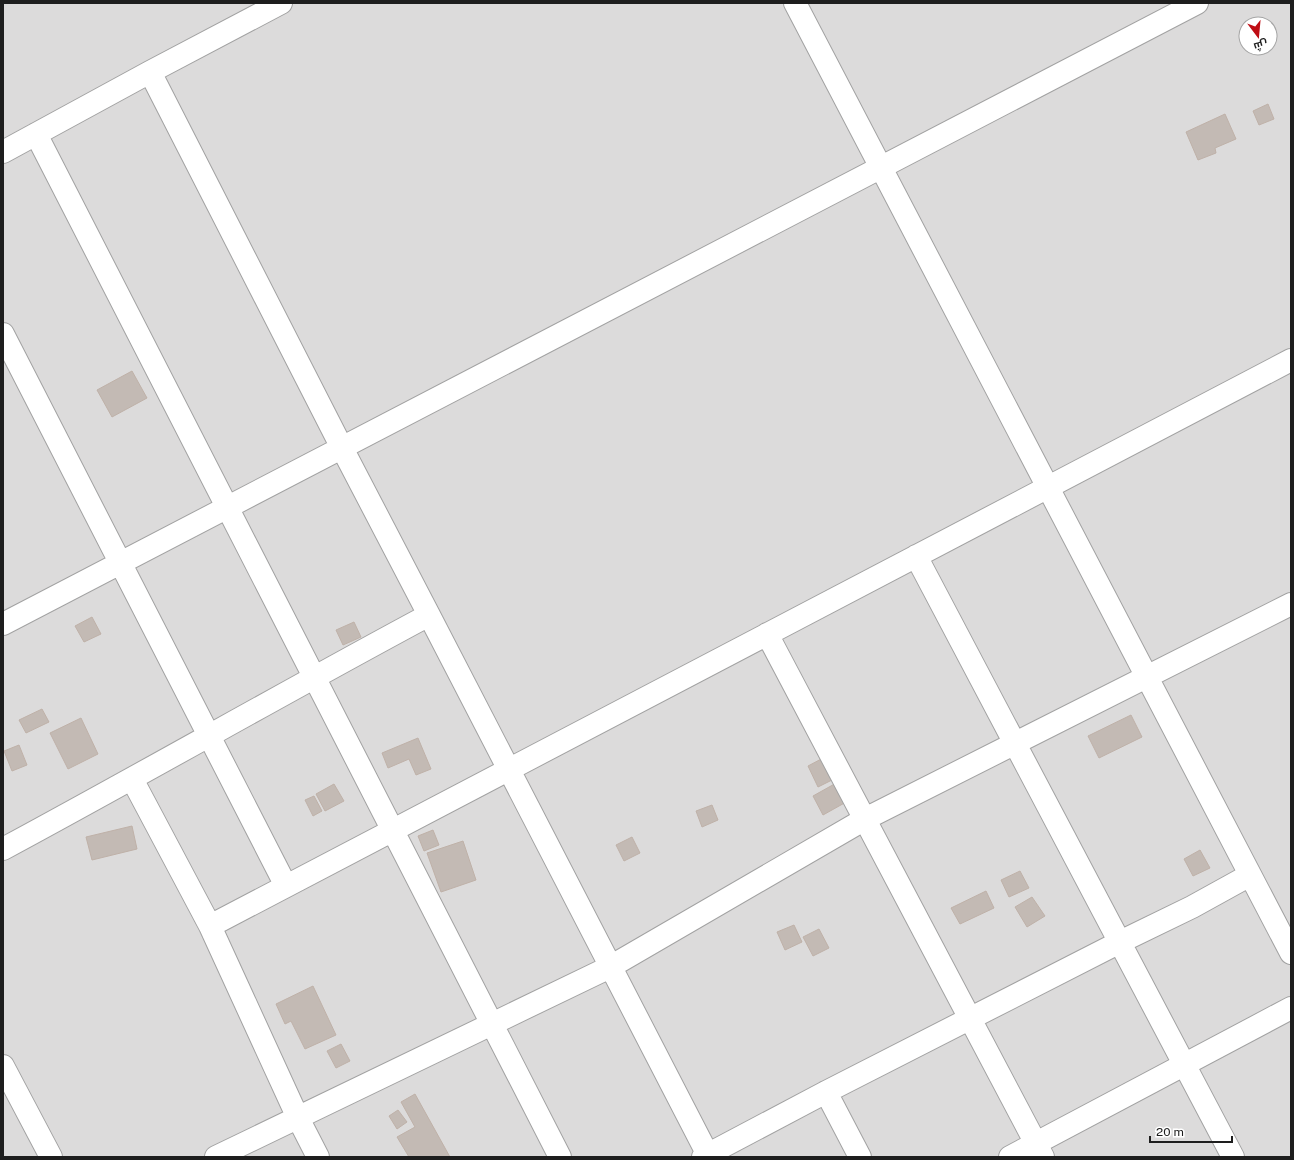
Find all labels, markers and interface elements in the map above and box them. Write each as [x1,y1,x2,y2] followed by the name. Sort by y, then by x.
[1238,16,1278,56] north arrow
[1252,37,1269,53] text: ش
[1150,1118,1232,1144] scale bar
[1156,1125,1184,1139] text: 20 m

